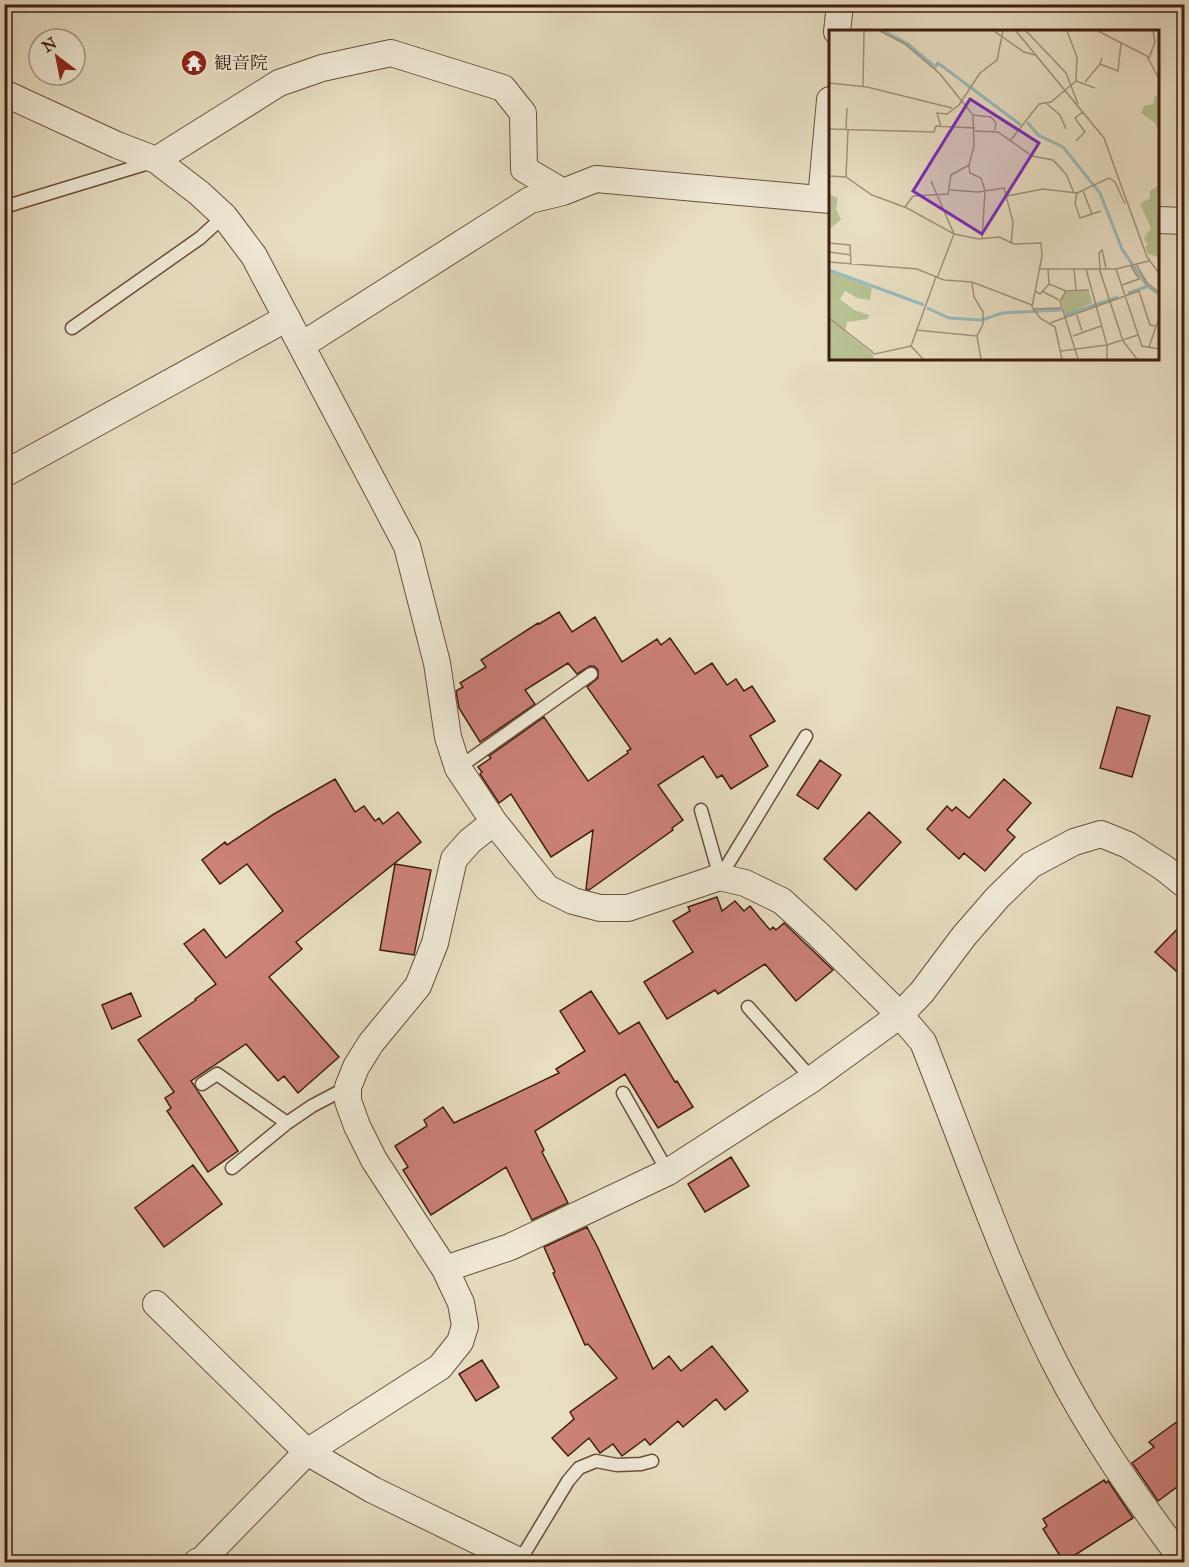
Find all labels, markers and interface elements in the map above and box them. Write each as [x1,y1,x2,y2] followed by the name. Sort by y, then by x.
[27,27,87,87] north arrow
[829,30,1159,360] inset map
[39,33,60,56] text: N
[179,48,209,78] temple icon: 観音院
[214,52,268,74] place label: 観音院

